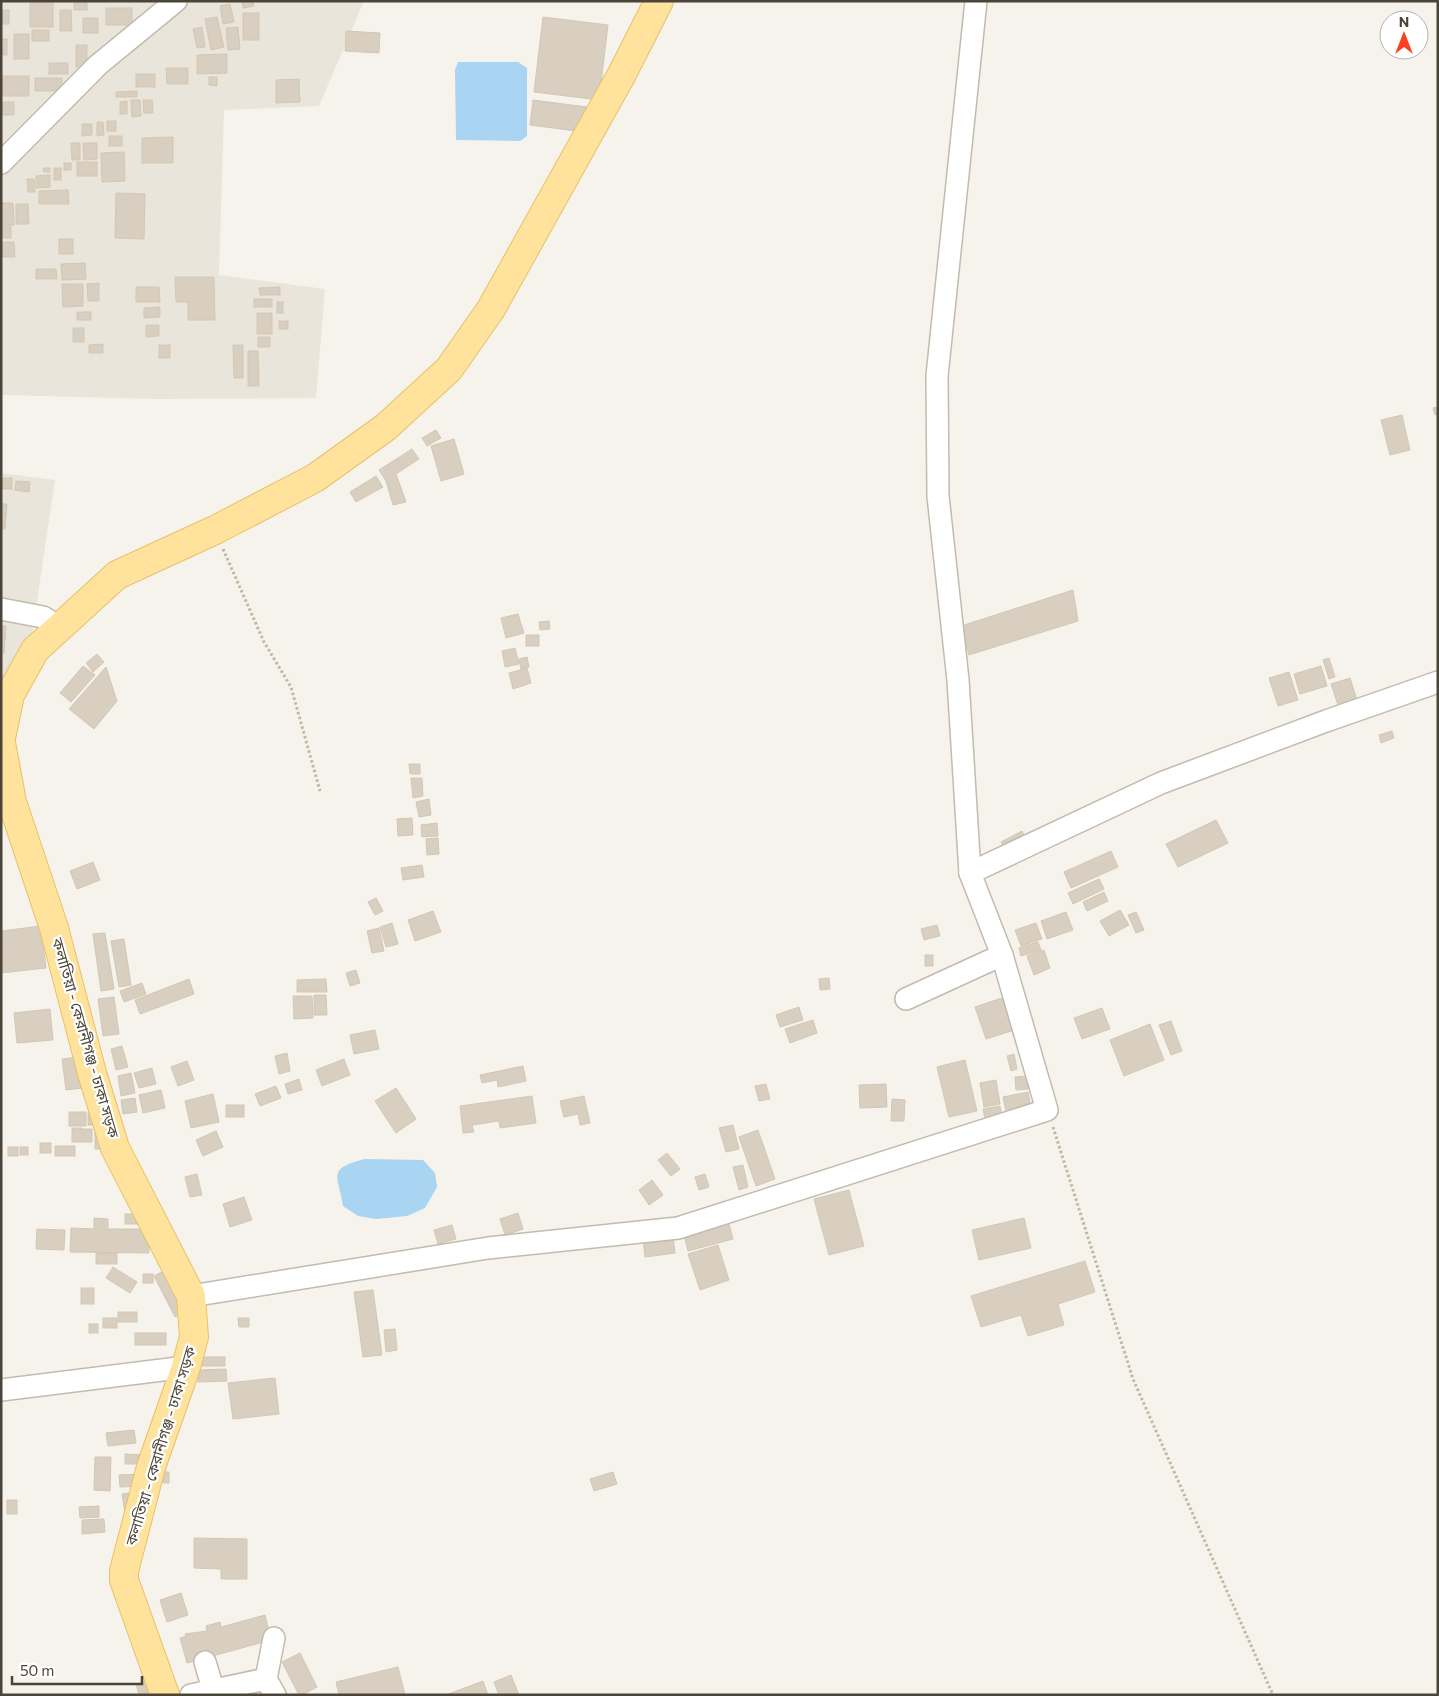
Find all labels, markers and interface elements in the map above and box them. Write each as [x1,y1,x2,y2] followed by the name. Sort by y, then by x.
[1379,10,1429,60] north arrow
[1399,13,1409,30] text: N
[48,935,123,1141] street label: কলাতিয়া - কেরানীগঞ্জ - ঢাকা সড়ক
[121,1343,199,1548] street label: কলাতিয়া - কেরানীগঞ্জ - ঢাকা সড়ক
[12,1654,142,1686] scale bar
[20,1661,54,1679] text: 50 m

